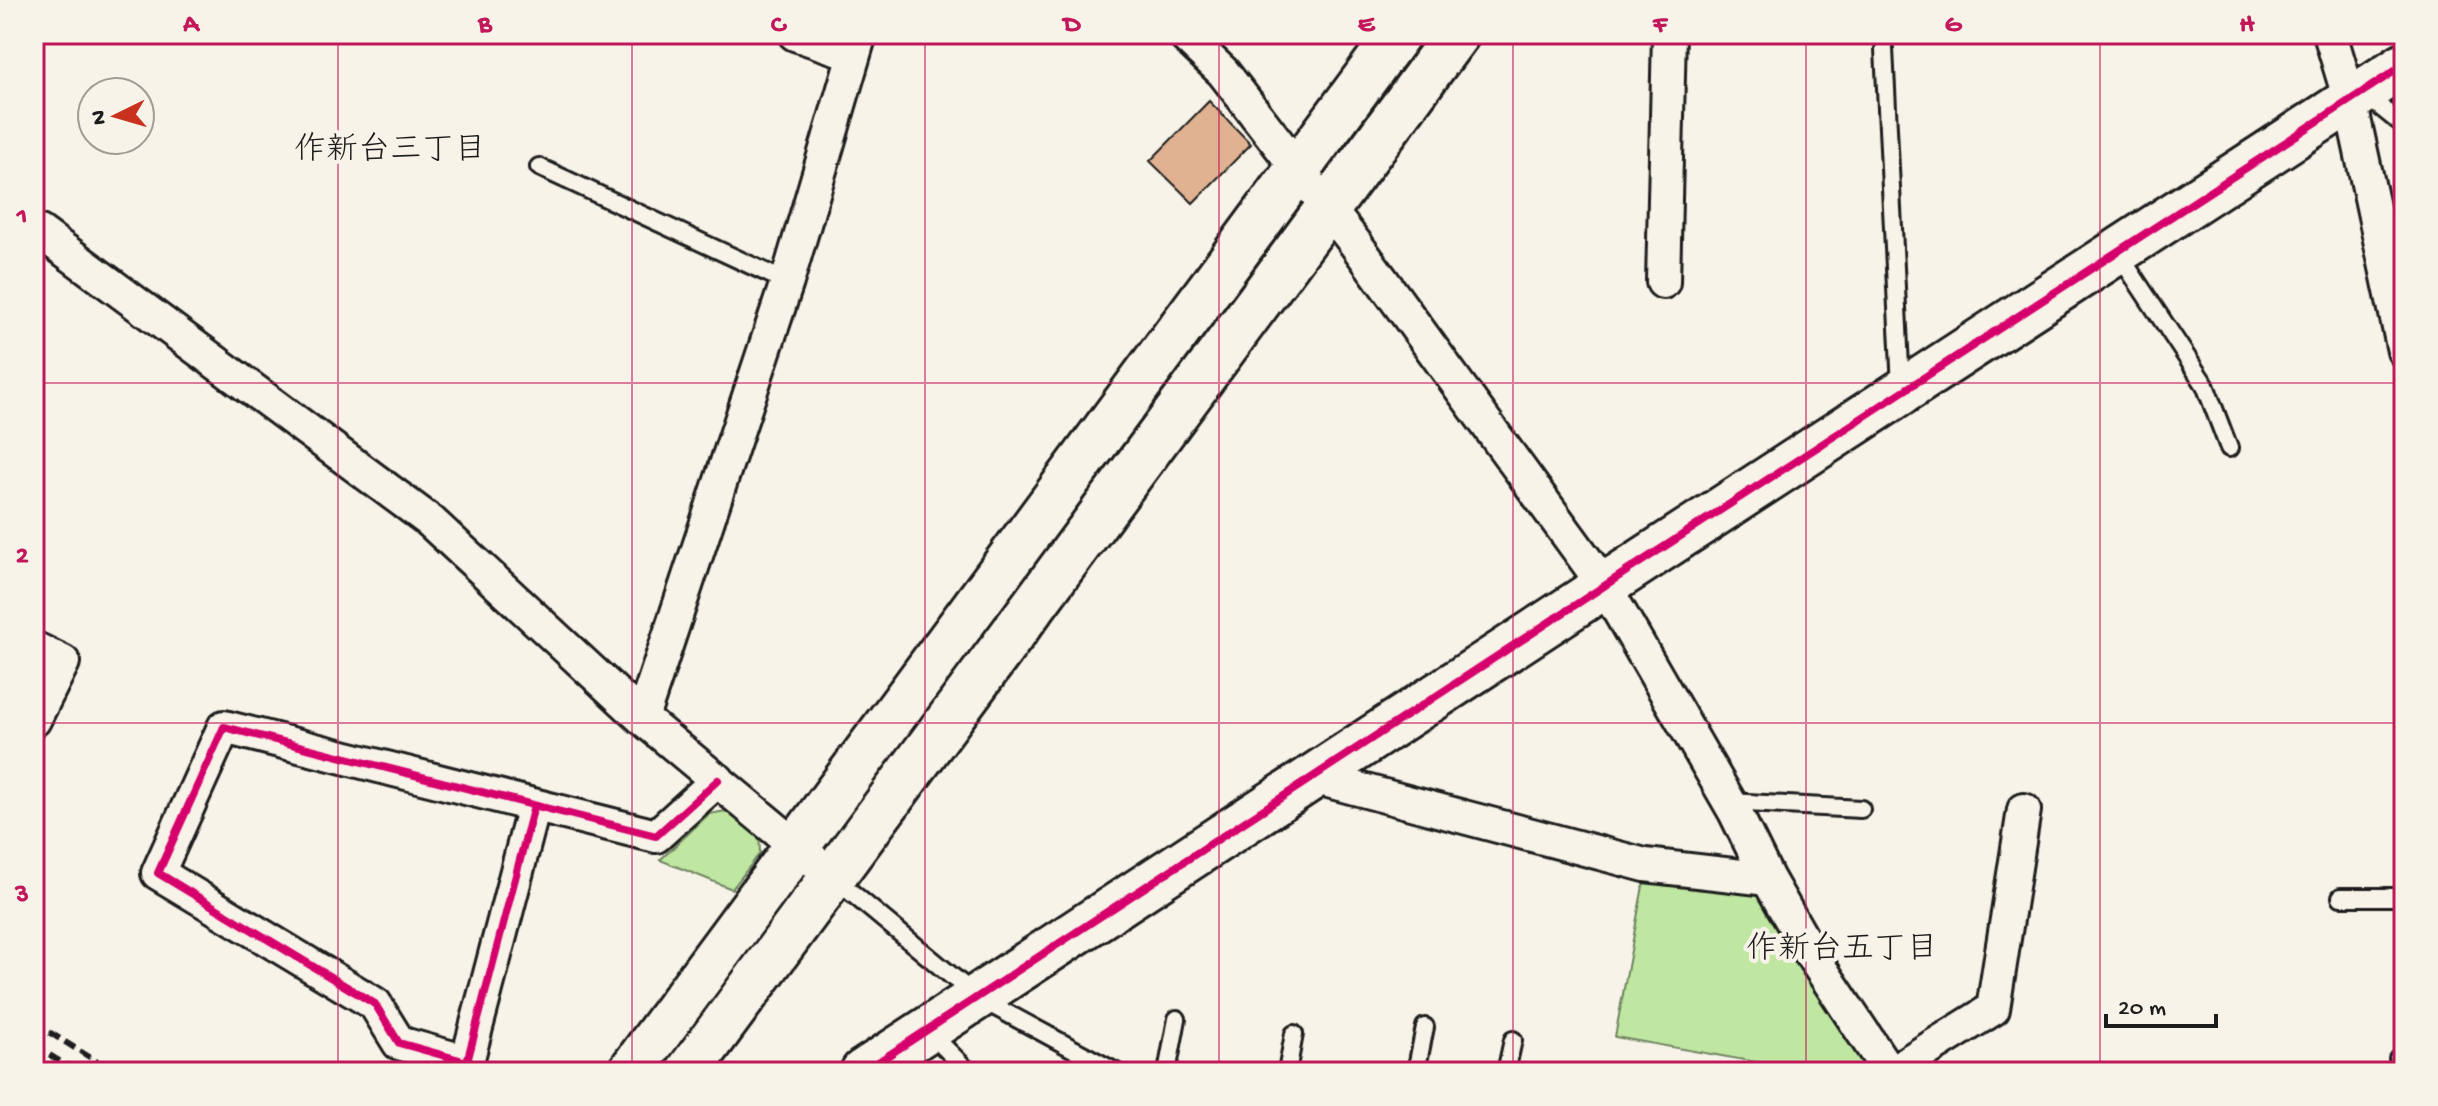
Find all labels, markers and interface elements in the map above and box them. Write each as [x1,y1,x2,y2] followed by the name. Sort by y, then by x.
[182,11,200,42] text: A
[477,11,493,42] text: B
[771,11,788,42] text: C
[1062,11,1082,42] text: D
[1358,11,1376,42] text: E
[1652,11,1668,42] text: F
[1945,11,1963,42] text: G
[2240,11,2256,42] text: H
[76,76,156,156] north arrow
[86,109,114,126] text: N
[294,131,486,171] district label: 作新台三丁目
[16,203,27,234] text: 1
[16,542,29,573] text: 2
[14,881,29,912] text: 3
[1746,930,1938,970] district label: 作新台五丁目
[2106,978,2216,1028] scale bar
[2118,995,2166,1024] text: 20 m

